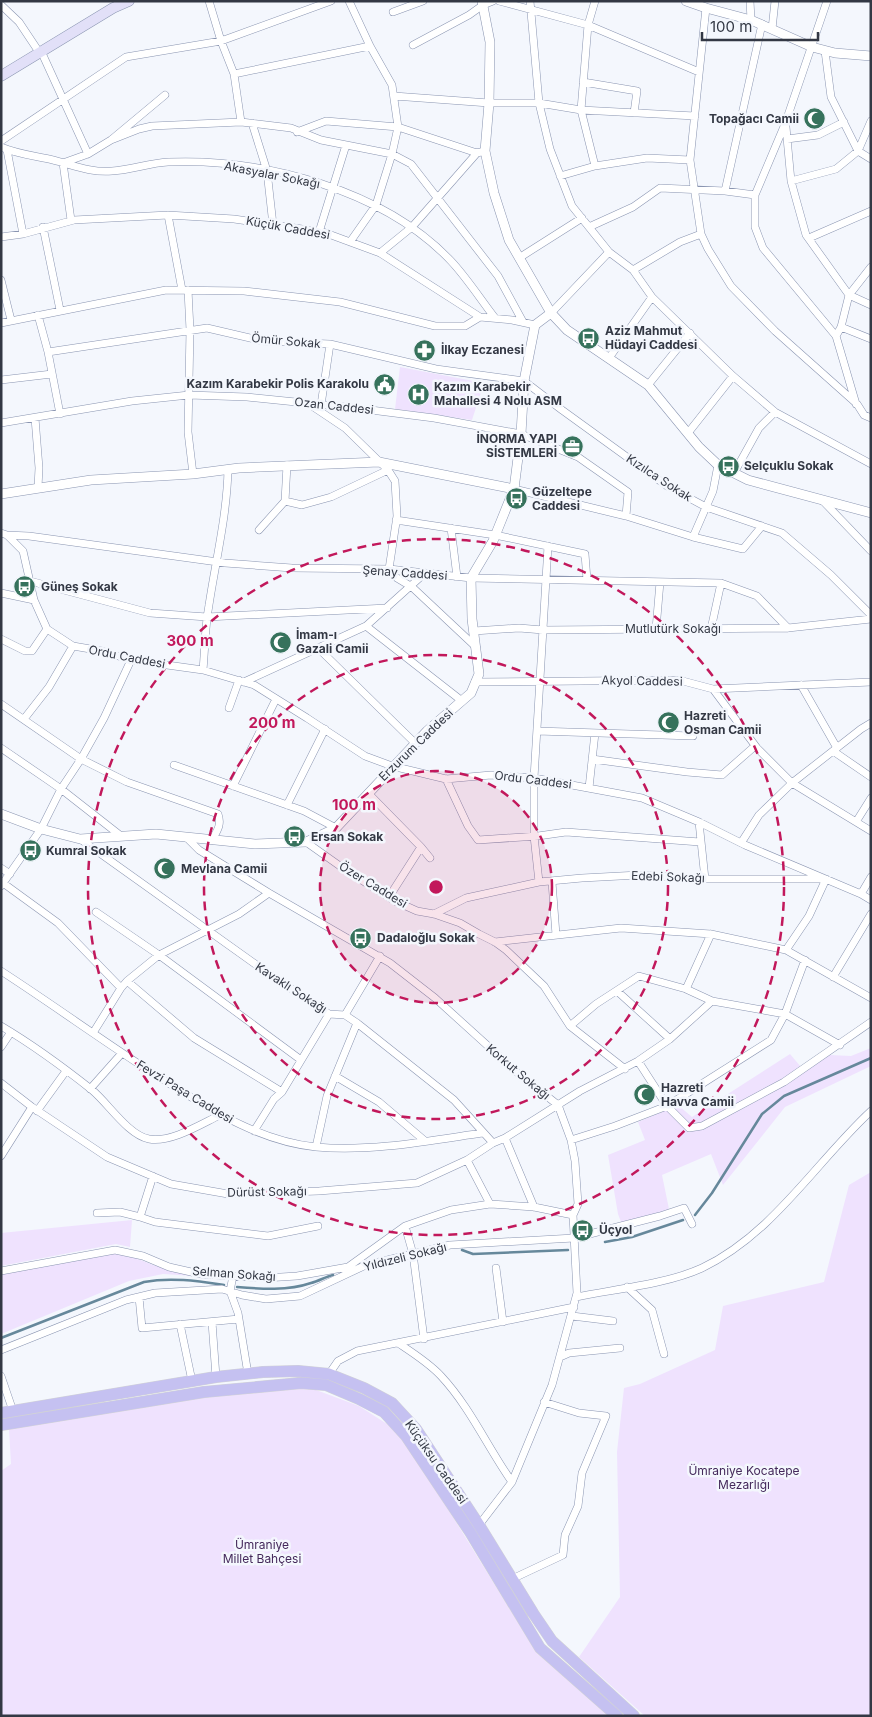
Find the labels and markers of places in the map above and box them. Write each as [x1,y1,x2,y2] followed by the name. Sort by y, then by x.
[803,107,827,131] mosque icon: Topağacı Camii
[709,111,799,126] place label: Topağacı Camii
[605,323,697,352] place label: Aziz Mahmut Hüdayi Caddesi
[577,326,601,350] bus stop icon: Aziz Mahmut Hüdayi Caddesi
[413,338,437,362] pharmacy icon: İlkay Eczanesi
[441,342,524,357] place label: İlkay Eczanesi
[373,372,397,396] public building icon: Kazım Karabekir Polis Karakolu
[186,376,369,391] place label: Kazım Karabekir Polis Karakolu
[434,379,562,408] place label: Kazım Karabekir Mahallesi 4 Nolu ASM
[406,382,430,406] hospital icon: Kazım Karabekir Mahallesi 4 Nolu ASM
[476,431,557,460] place label: İNORMA YAPI SİSTEMLERİ
[561,434,585,458] office icon: İNORMA YAPI SİSTEMLERİ
[716,454,740,478] bus stop icon: Selçuklu Sokak
[744,458,833,473] place label: Selçuklu Sokak
[532,484,592,513] place label: Güzeltepe Caddesi
[504,487,528,511] bus stop icon: Güzeltepe Caddesi
[13,575,37,599] bus stop icon: Güneş Sokak
[41,579,118,594] place label: Güneş Sokak
[296,627,368,656] place label: İmam-ı Gazali Camii
[268,630,292,654] mosque icon: İmam-ı Gazali Camii
[684,708,762,737] place label: Hazreti Osman Camii
[656,711,680,735] mosque icon: Hazreti Osman Camii
[283,825,307,849] bus stop icon: Ersan Sokak
[311,829,383,844] place label: Ersan Sokak
[18,839,42,863] bus stop icon: Kumral Sokak
[46,843,127,858] place label: Kumral Sokak
[153,857,177,881] mosque icon: Mevlana Camii
[181,861,267,876] place label: Mevlana Camii
[427,878,445,896] centre of rings
[349,926,373,950] bus stop icon: Dadaloğlu Sokak
[377,930,475,945] place label: Dadaloğlu Sokak
[661,1080,734,1109] place label: Hazreti Havva Camii
[633,1083,657,1107] mosque icon: Hazreti Havva Camii
[571,1218,595,1242] bus stop icon: Üçyol
[599,1222,632,1237] place label: Üçyol

